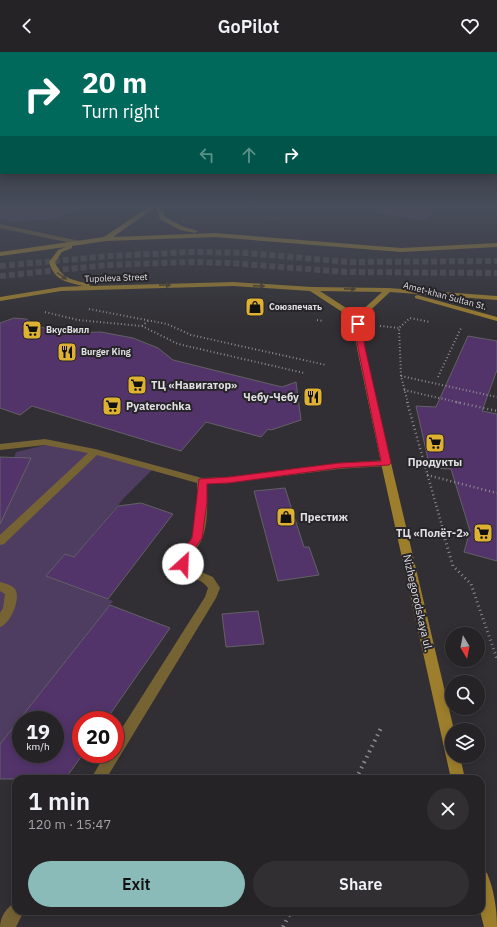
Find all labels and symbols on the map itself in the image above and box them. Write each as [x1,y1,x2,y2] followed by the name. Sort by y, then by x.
[84,271,148,284] street label: Tupoleva Street
[56,273,67,280] one-way arrow
[402,279,488,312] street label: Amet-khan Sultan St.
[159,282,172,288] one-way arrow
[253,282,265,289] one-way arrow
[344,286,356,293] one-way arrow
[244,296,266,318] shop icon: Союзпечать
[269,301,322,312] place label: Союзпечать
[341,307,375,341] pin
[21,319,43,341] supermarket icon: ВкусВилл
[46,324,89,335] place label: ВкусВилл
[56,341,78,363] restaurant icon: Burger King
[81,346,131,357] place label: Burger King
[126,374,148,396] supermarket icon: ТЦ «Навигатор»
[151,378,237,392] place label: ТЦ «Навигатор»
[302,386,324,408] restaurant icon: Чебу-Чебу
[243,390,299,404] place label: Чебу-Чебу
[101,395,123,417] supermarket icon: Pyaterochka
[126,399,191,413] place label: Pyaterochka
[424,432,446,454] supermarket icon: Продукты
[408,455,462,469] place label: Продукты
[275,506,297,528] shop icon: Престиж
[300,510,349,524] place label: Престиж
[472,522,494,544] supermarket icon: ТЦ «Полёт-2»
[396,526,469,540] place label: ТЦ «Полёт-2»
[162,543,204,585] position arrow
[400,553,436,653] street label: Nizhegorodskaya ul.
[445,627,485,667] north arrow
[72,711,124,763] speed limit sign: 20

